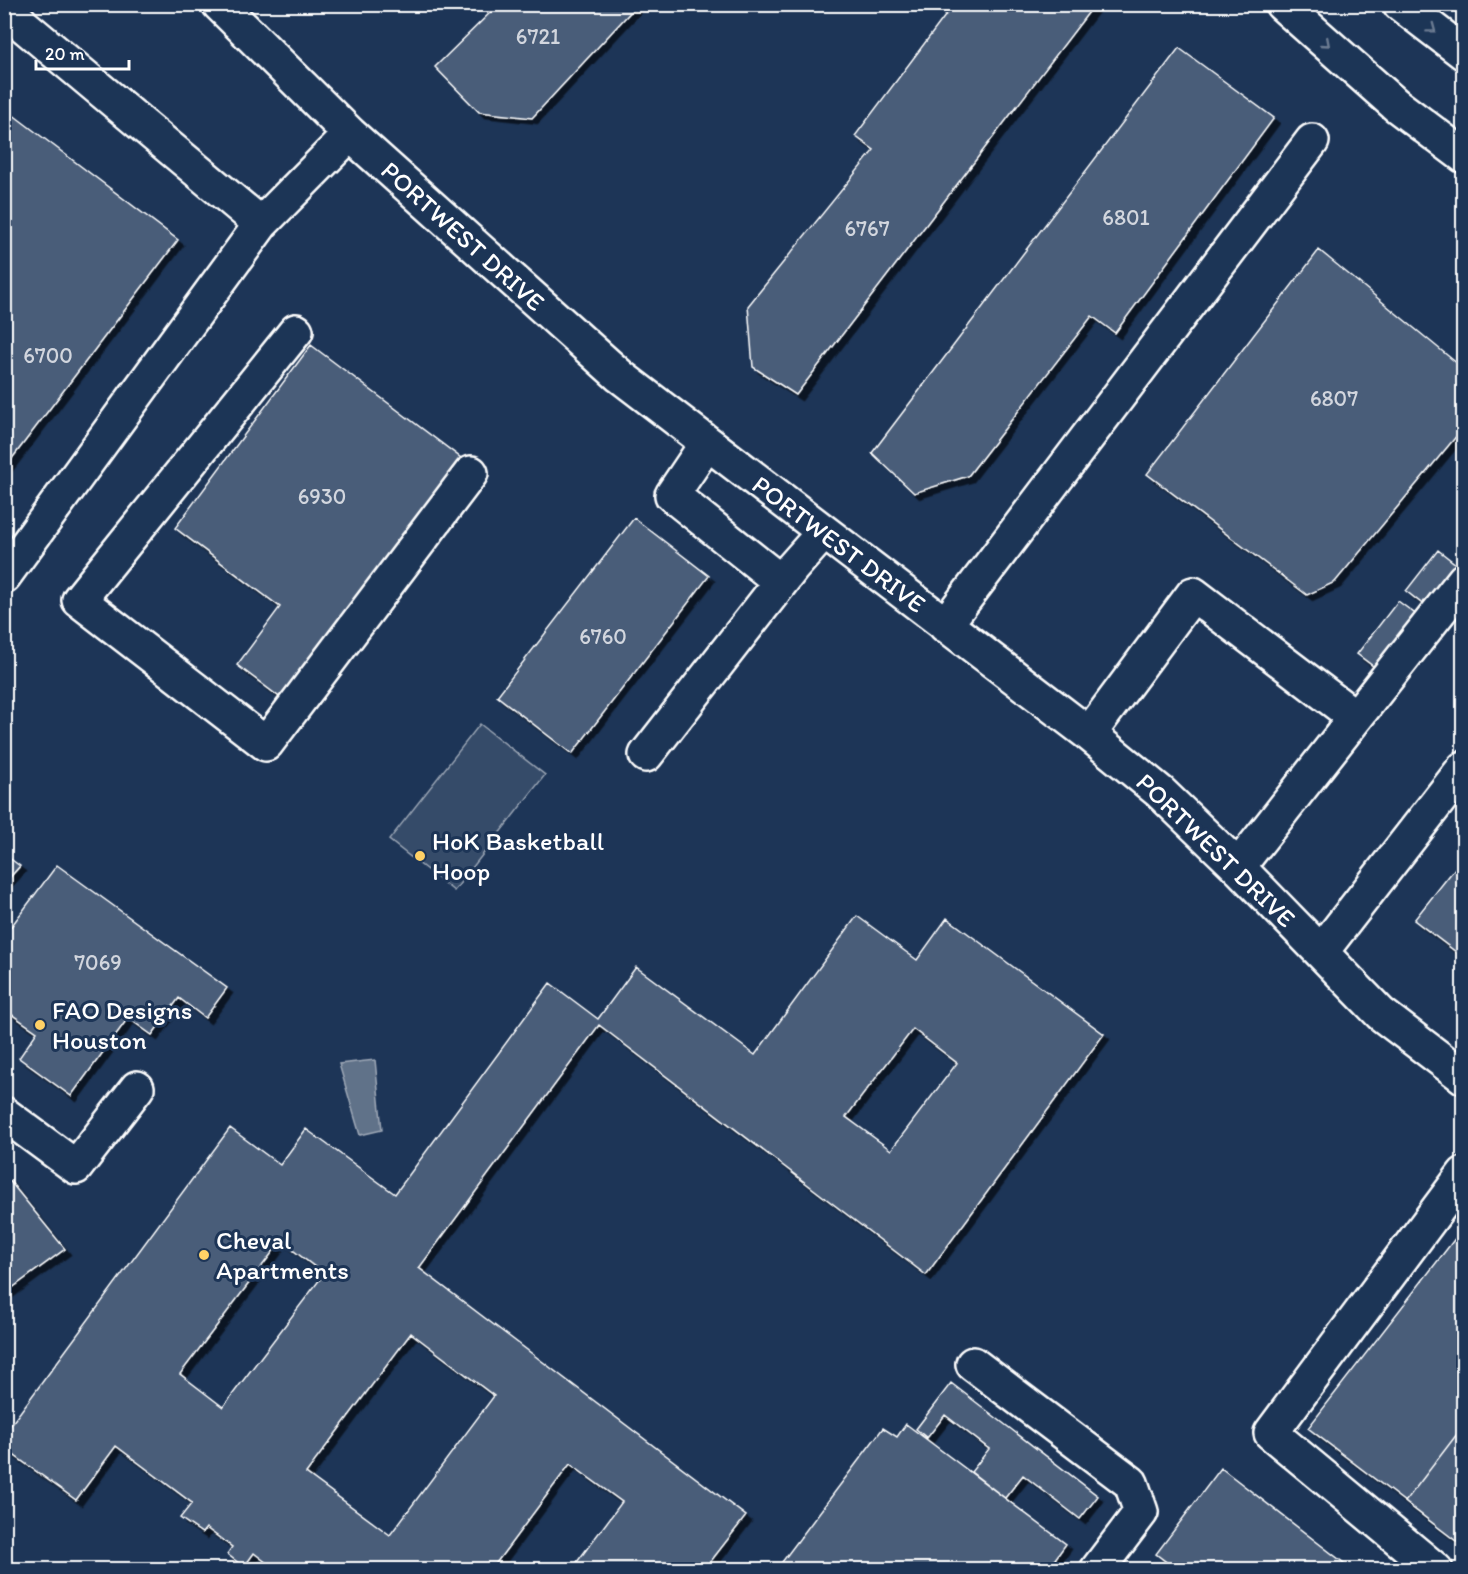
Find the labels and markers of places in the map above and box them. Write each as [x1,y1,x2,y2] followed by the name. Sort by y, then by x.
[432,825,604,887] place label: HoK Basketball Hoop
[413,849,427,863] marker: HoK Basketball Hoop
[52,994,192,1056] place label: FAO Designs Houston
[33,1018,47,1032] marker: FAO Designs Houston
[216,1224,349,1286] place label: Cheval Apartments
[197,1248,211,1262] marker: Cheval Apartments

